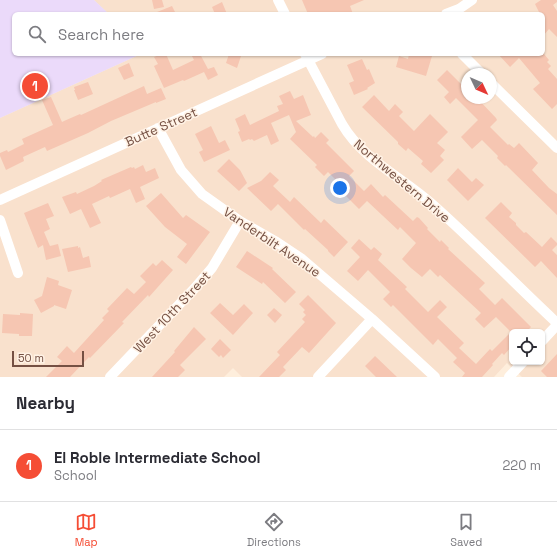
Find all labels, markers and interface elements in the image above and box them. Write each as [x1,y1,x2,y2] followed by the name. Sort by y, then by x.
[12,12,545,56] search box
[26,23,48,45] icon: search
[58,25,144,44] text: Search here
[461,68,497,104] north arrow
[22,71,48,101] pin: 1
[122,103,200,151] street label: Butte Street
[350,136,454,226] street label: Northwestern Drive
[330,178,350,198] your location
[220,203,324,281] street label: Vanderbilt Avenue
[130,268,214,356] street label: West 10th Street
[509,329,545,365] map controls
[509,329,545,365] button: locate
[12,349,84,368] scale bar
[18,351,44,365] text: 50 m
[16,392,75,414] text: Nearby
[54,448,261,467] text: El Roble Intermediate School
[26,457,32,474] text: 1
[502,457,541,474] text: 220 m
[54,467,97,484] text: School
[75,511,98,549] tab: Map
[247,511,301,549] tab: Directions
[450,511,482,549] tab: Saved

